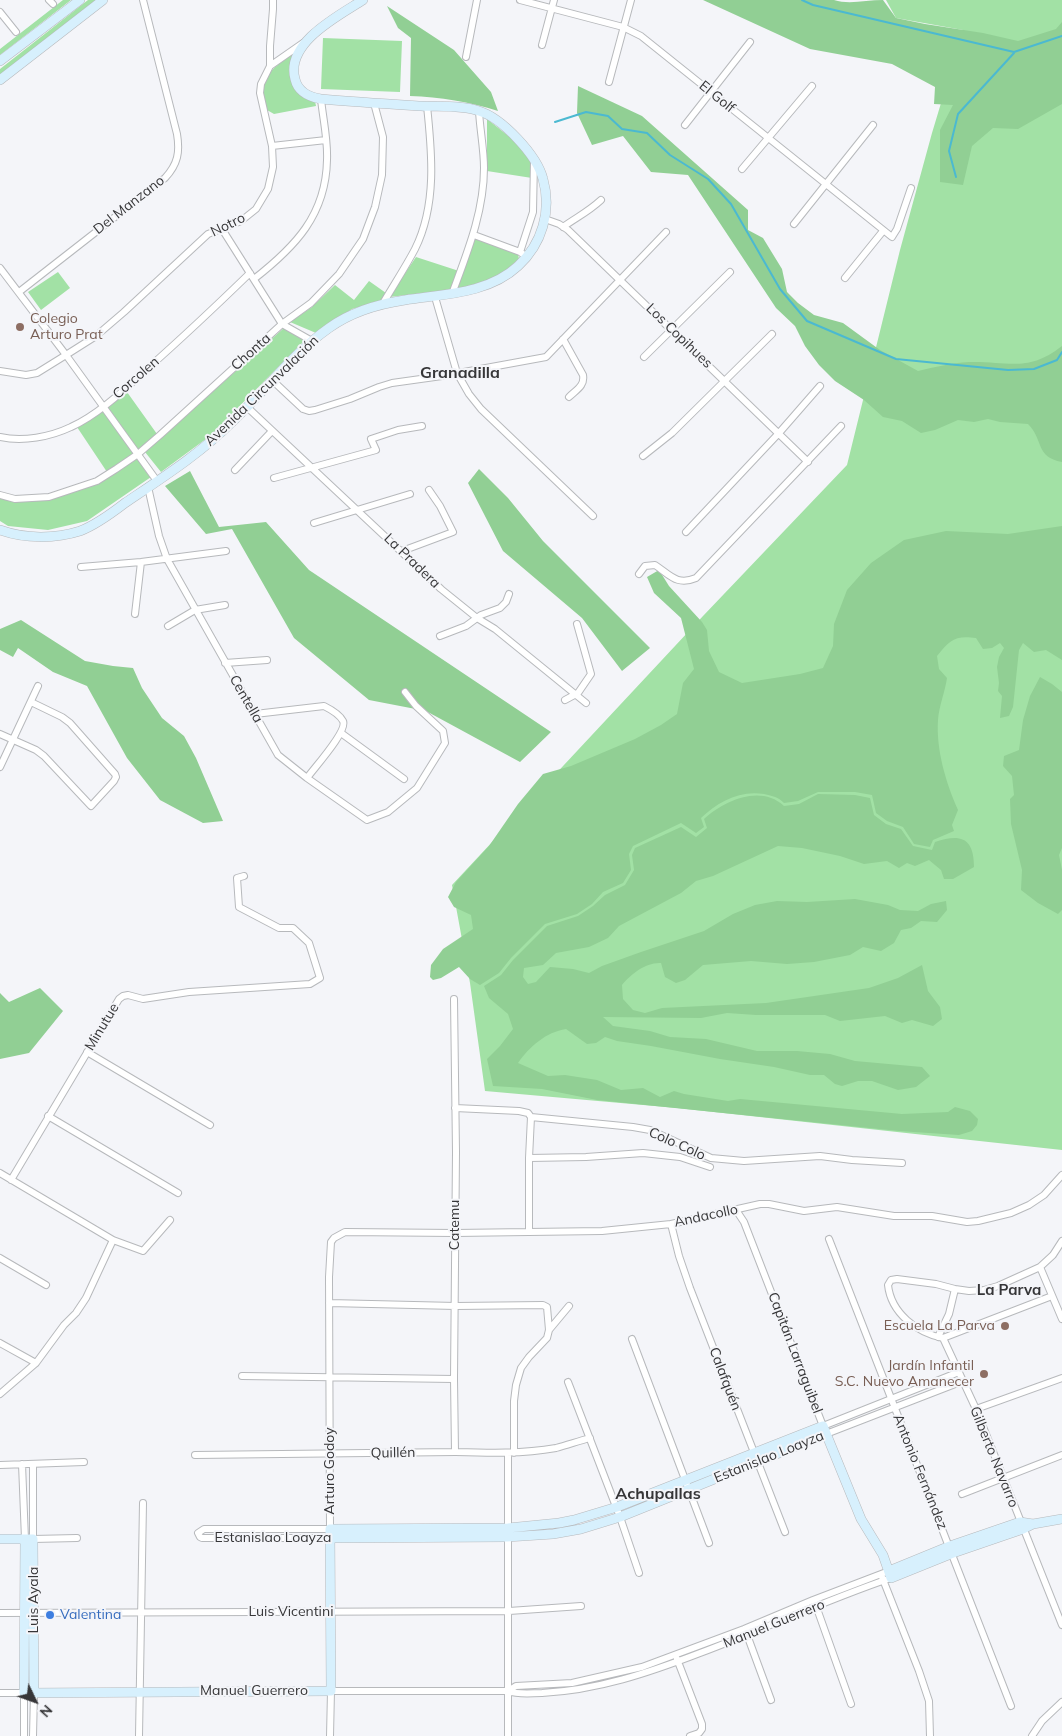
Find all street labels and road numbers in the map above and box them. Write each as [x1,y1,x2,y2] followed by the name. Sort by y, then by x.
[696,77,738,117] street label: El Golf
[90,172,168,238] street label: Del Manzano
[208,210,248,240] street label: Notro
[642,300,716,372] street label: Los Copihues
[228,330,274,374] street label: Chonta
[202,332,322,450] street label: Avenida Circunvalación
[109,353,163,403] street label: Corcolen
[380,530,444,592] street label: La Pradera
[226,672,266,726] street label: Centella
[81,1000,123,1054] street label: Minutue
[646,1124,708,1164] street label: Colo Colo
[447,1200,463,1250] street label: Catemu
[673,1201,739,1231] street label: Andacollo
[764,1290,826,1416] street label: Capitán Larraguibel
[705,1345,745,1413] street label: Calafquén
[966,1404,1022,1510] street label: Gilberto Navarro
[889,1412,951,1532] street label: Antonio Fernández
[322,1427,338,1515] street label: Arturo Godoy
[712,1427,826,1487] street label: Estanislao Loayza
[371,1444,415,1462] street label: Quillén
[215,1530,331,1546] street label: Estanislao Loayza
[26,1567,42,1633] street label: Luis Ayala
[721,1596,827,1652] street label: Manuel Guerrero
[249,1604,333,1620] street label: Luis Vicentini
[200,1683,308,1699] street label: Manuel Guerrero

